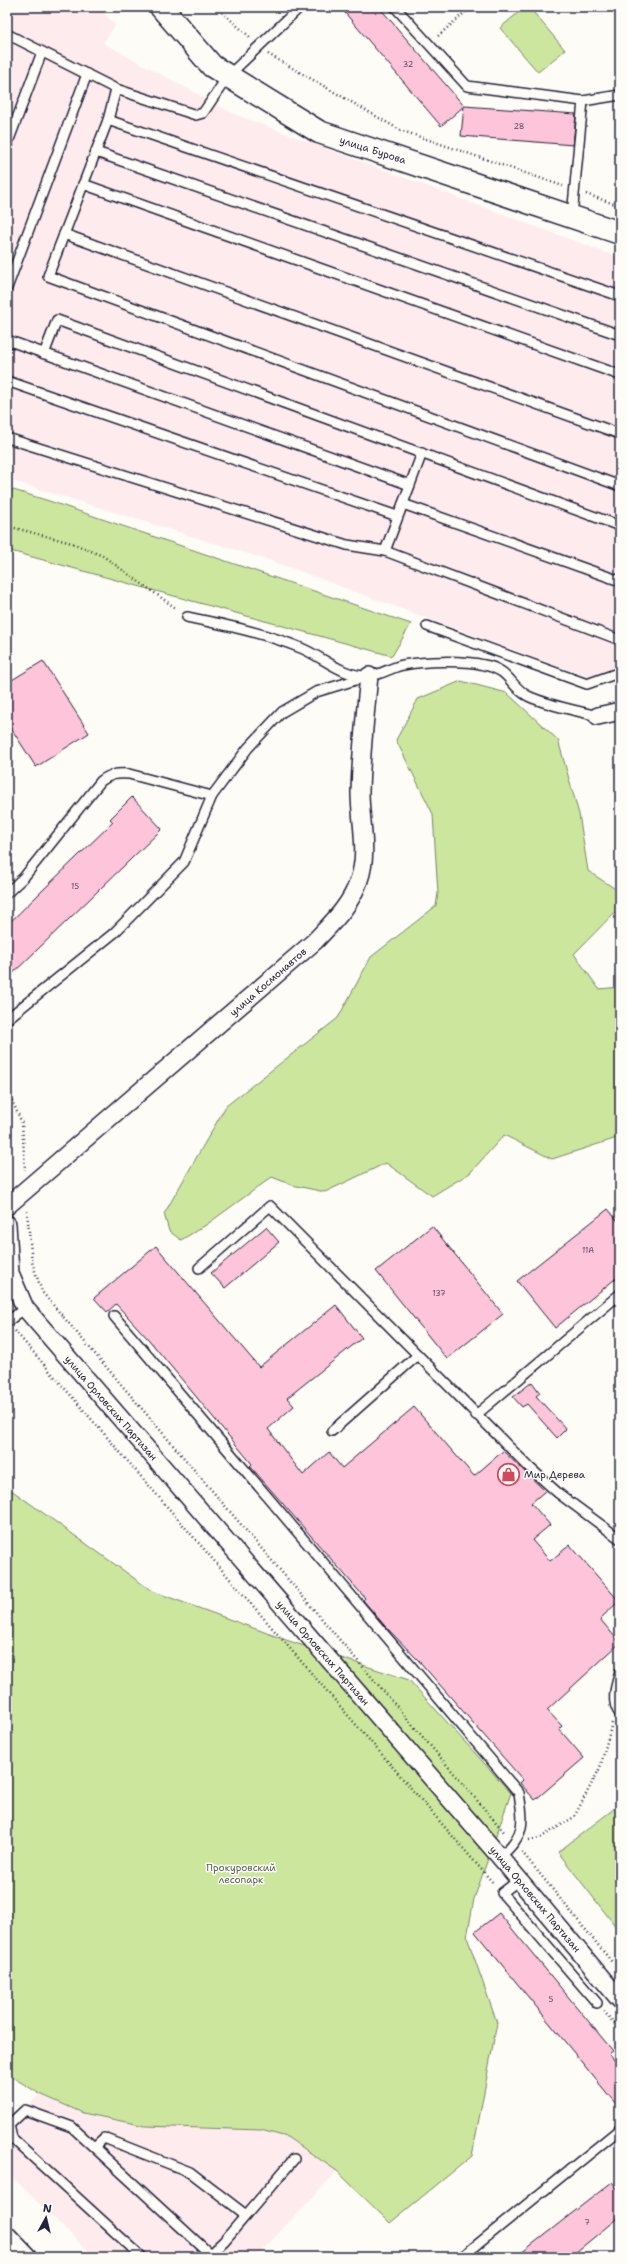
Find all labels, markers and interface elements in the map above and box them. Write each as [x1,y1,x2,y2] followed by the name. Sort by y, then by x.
[403,59,414,70] house number: 32
[514,121,524,132] house number: 28
[338,133,409,167] street label: улица Бурова
[71,881,79,892] house number: 15
[227,945,309,1019] street label: улица Космонавтов
[582,1245,594,1256] house number: 11А
[432,1288,446,1299] house number: 137
[62,1353,160,1463] street label: улица Орловских Партизан
[495,1461,521,1487] shop icon: Мир Дерева
[524,1468,586,1481] place label: Мир Дерева
[274,1598,372,1708] street label: улица Орловских Партизан
[487,1843,583,1955] street label: улица Орловских Партизан
[206,1861,276,1886] park label: Прокуровский лесопарк
[549,1994,554,2005] house number: 5
[26,2198,66,2238] north arrow
[42,2201,53,2217] text: N
[584,2217,590,2228] house number: 7

